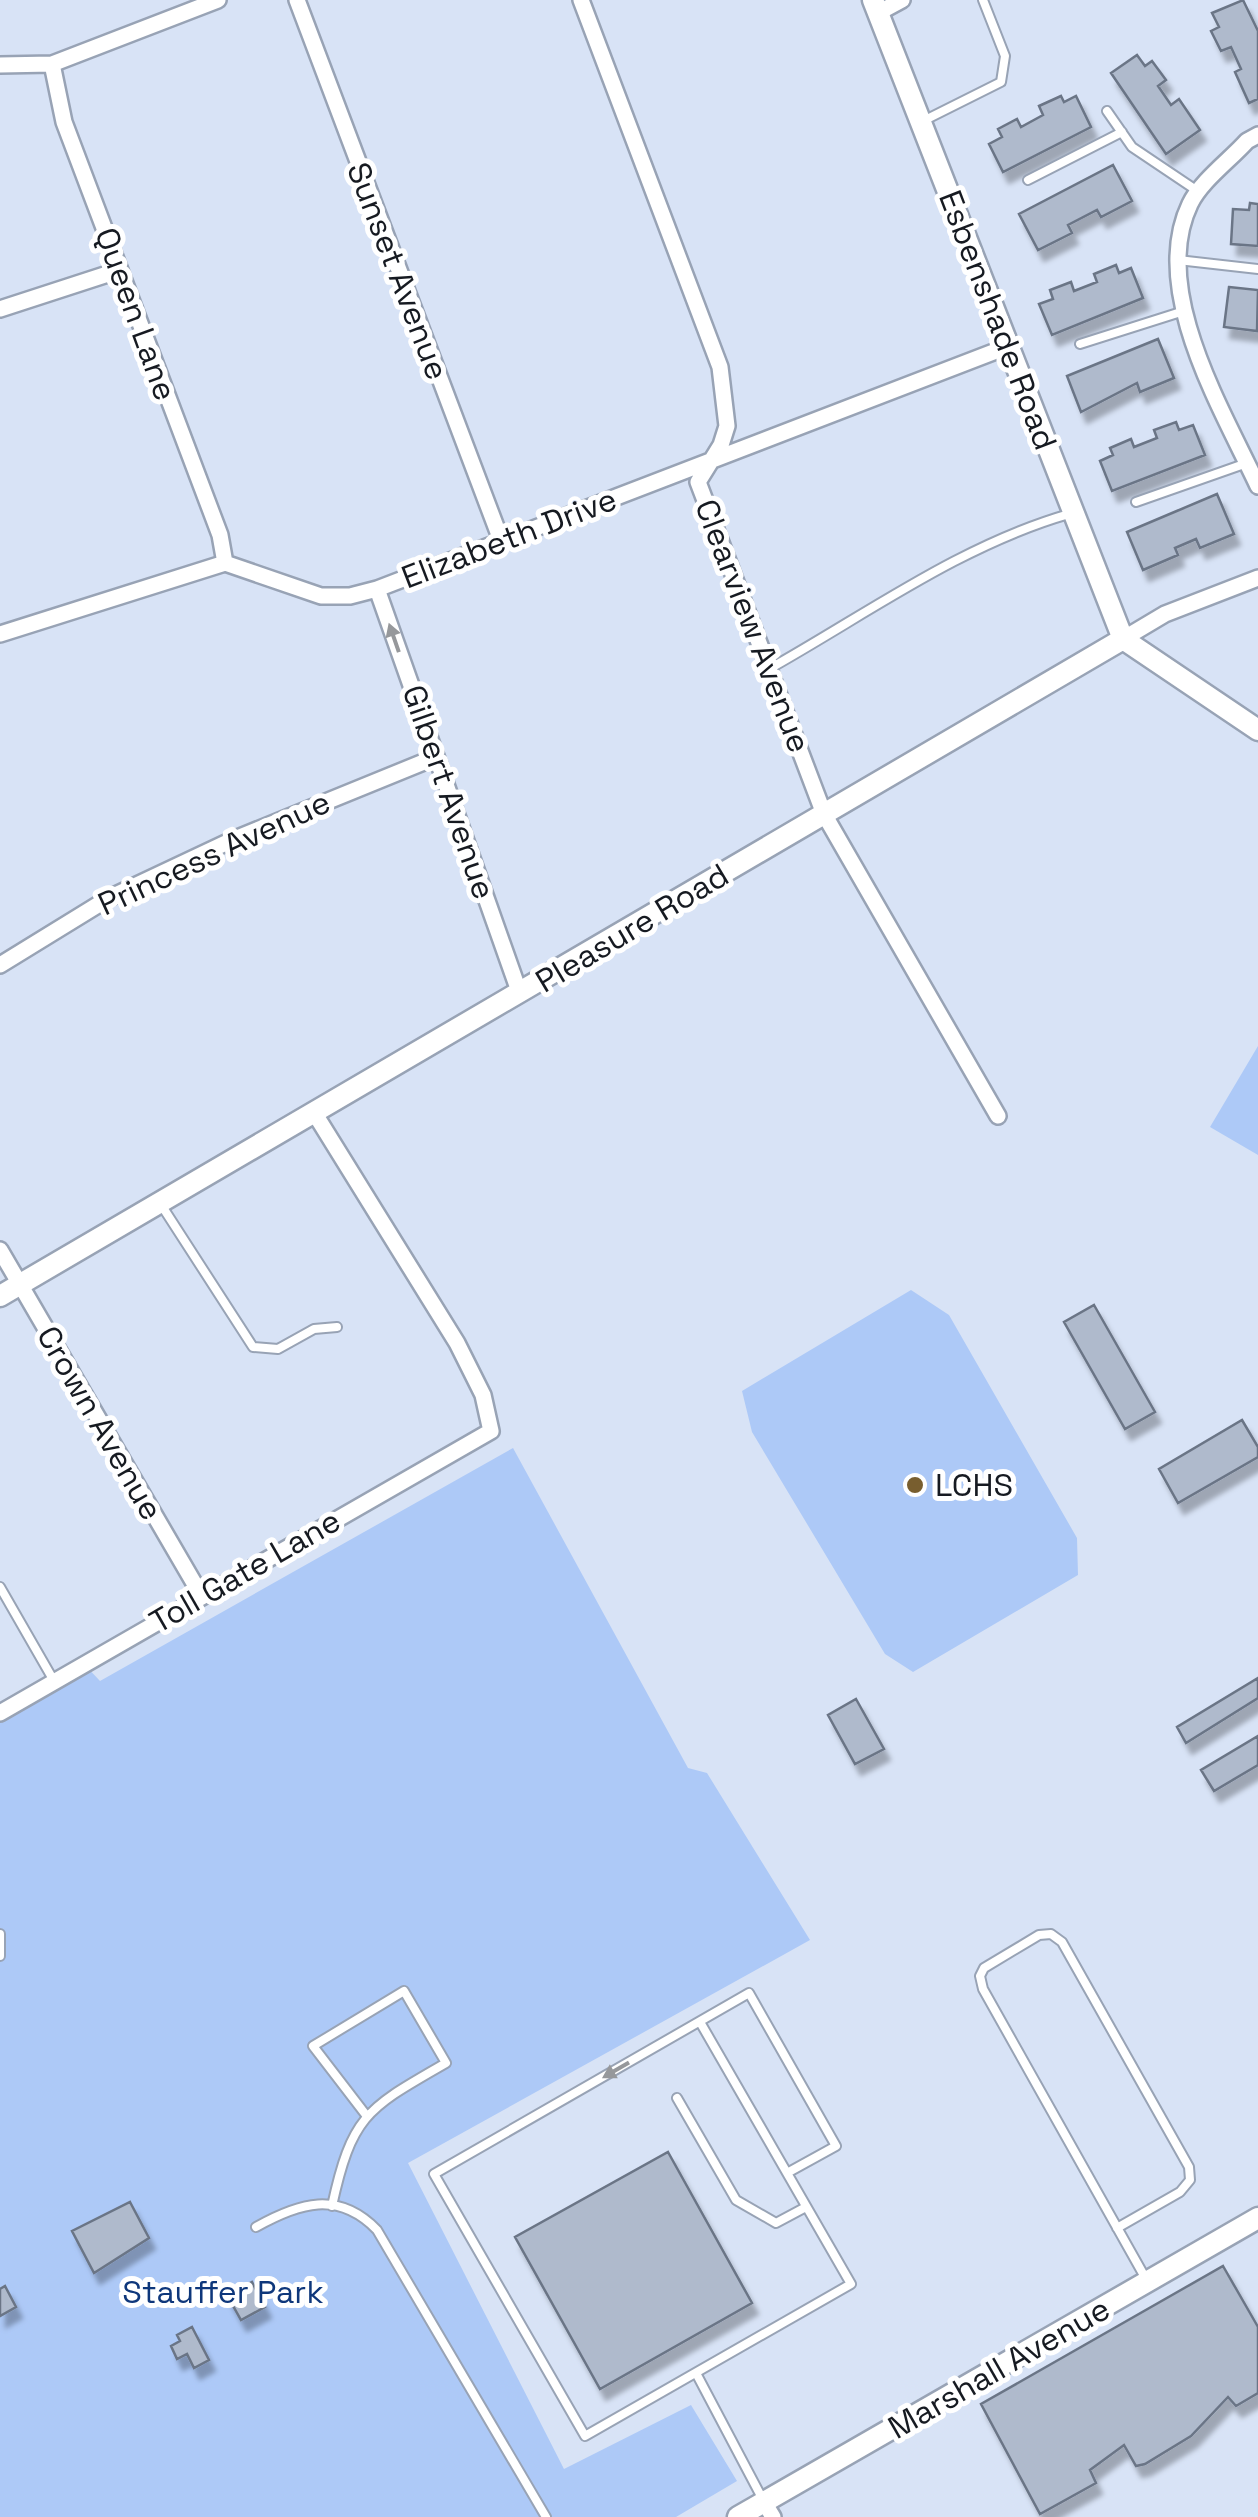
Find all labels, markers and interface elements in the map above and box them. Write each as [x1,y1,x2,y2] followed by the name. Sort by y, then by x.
[338,157,458,385] street label: Sunset Avenue
[930,185,1066,455] street label: Esbenshade Road
[86,222,186,406] street label: Queen Lane
[396,479,622,597] street label: Elizabeth Drive
[686,494,820,758] street label: Clearview Avenue
[386,623,401,653] one-way arrow
[394,680,504,904] street label: Gilbert Avenue
[92,782,336,924] street label: Princess Avenue
[528,855,736,1001] street label: Pleasure Road
[28,1319,172,1527] street label: Crown Avenue
[935,1465,1013,1505] place label: LCHS
[904,1474,926,1496] marker: LCHS
[143,1500,347,1642] street label: Toll Gate Lane
[602,2061,630,2078] one-way arrow
[122,2272,324,2312] park label: Stauffer Park
[881,2288,1117,2448] street label: Marshall Avenue

